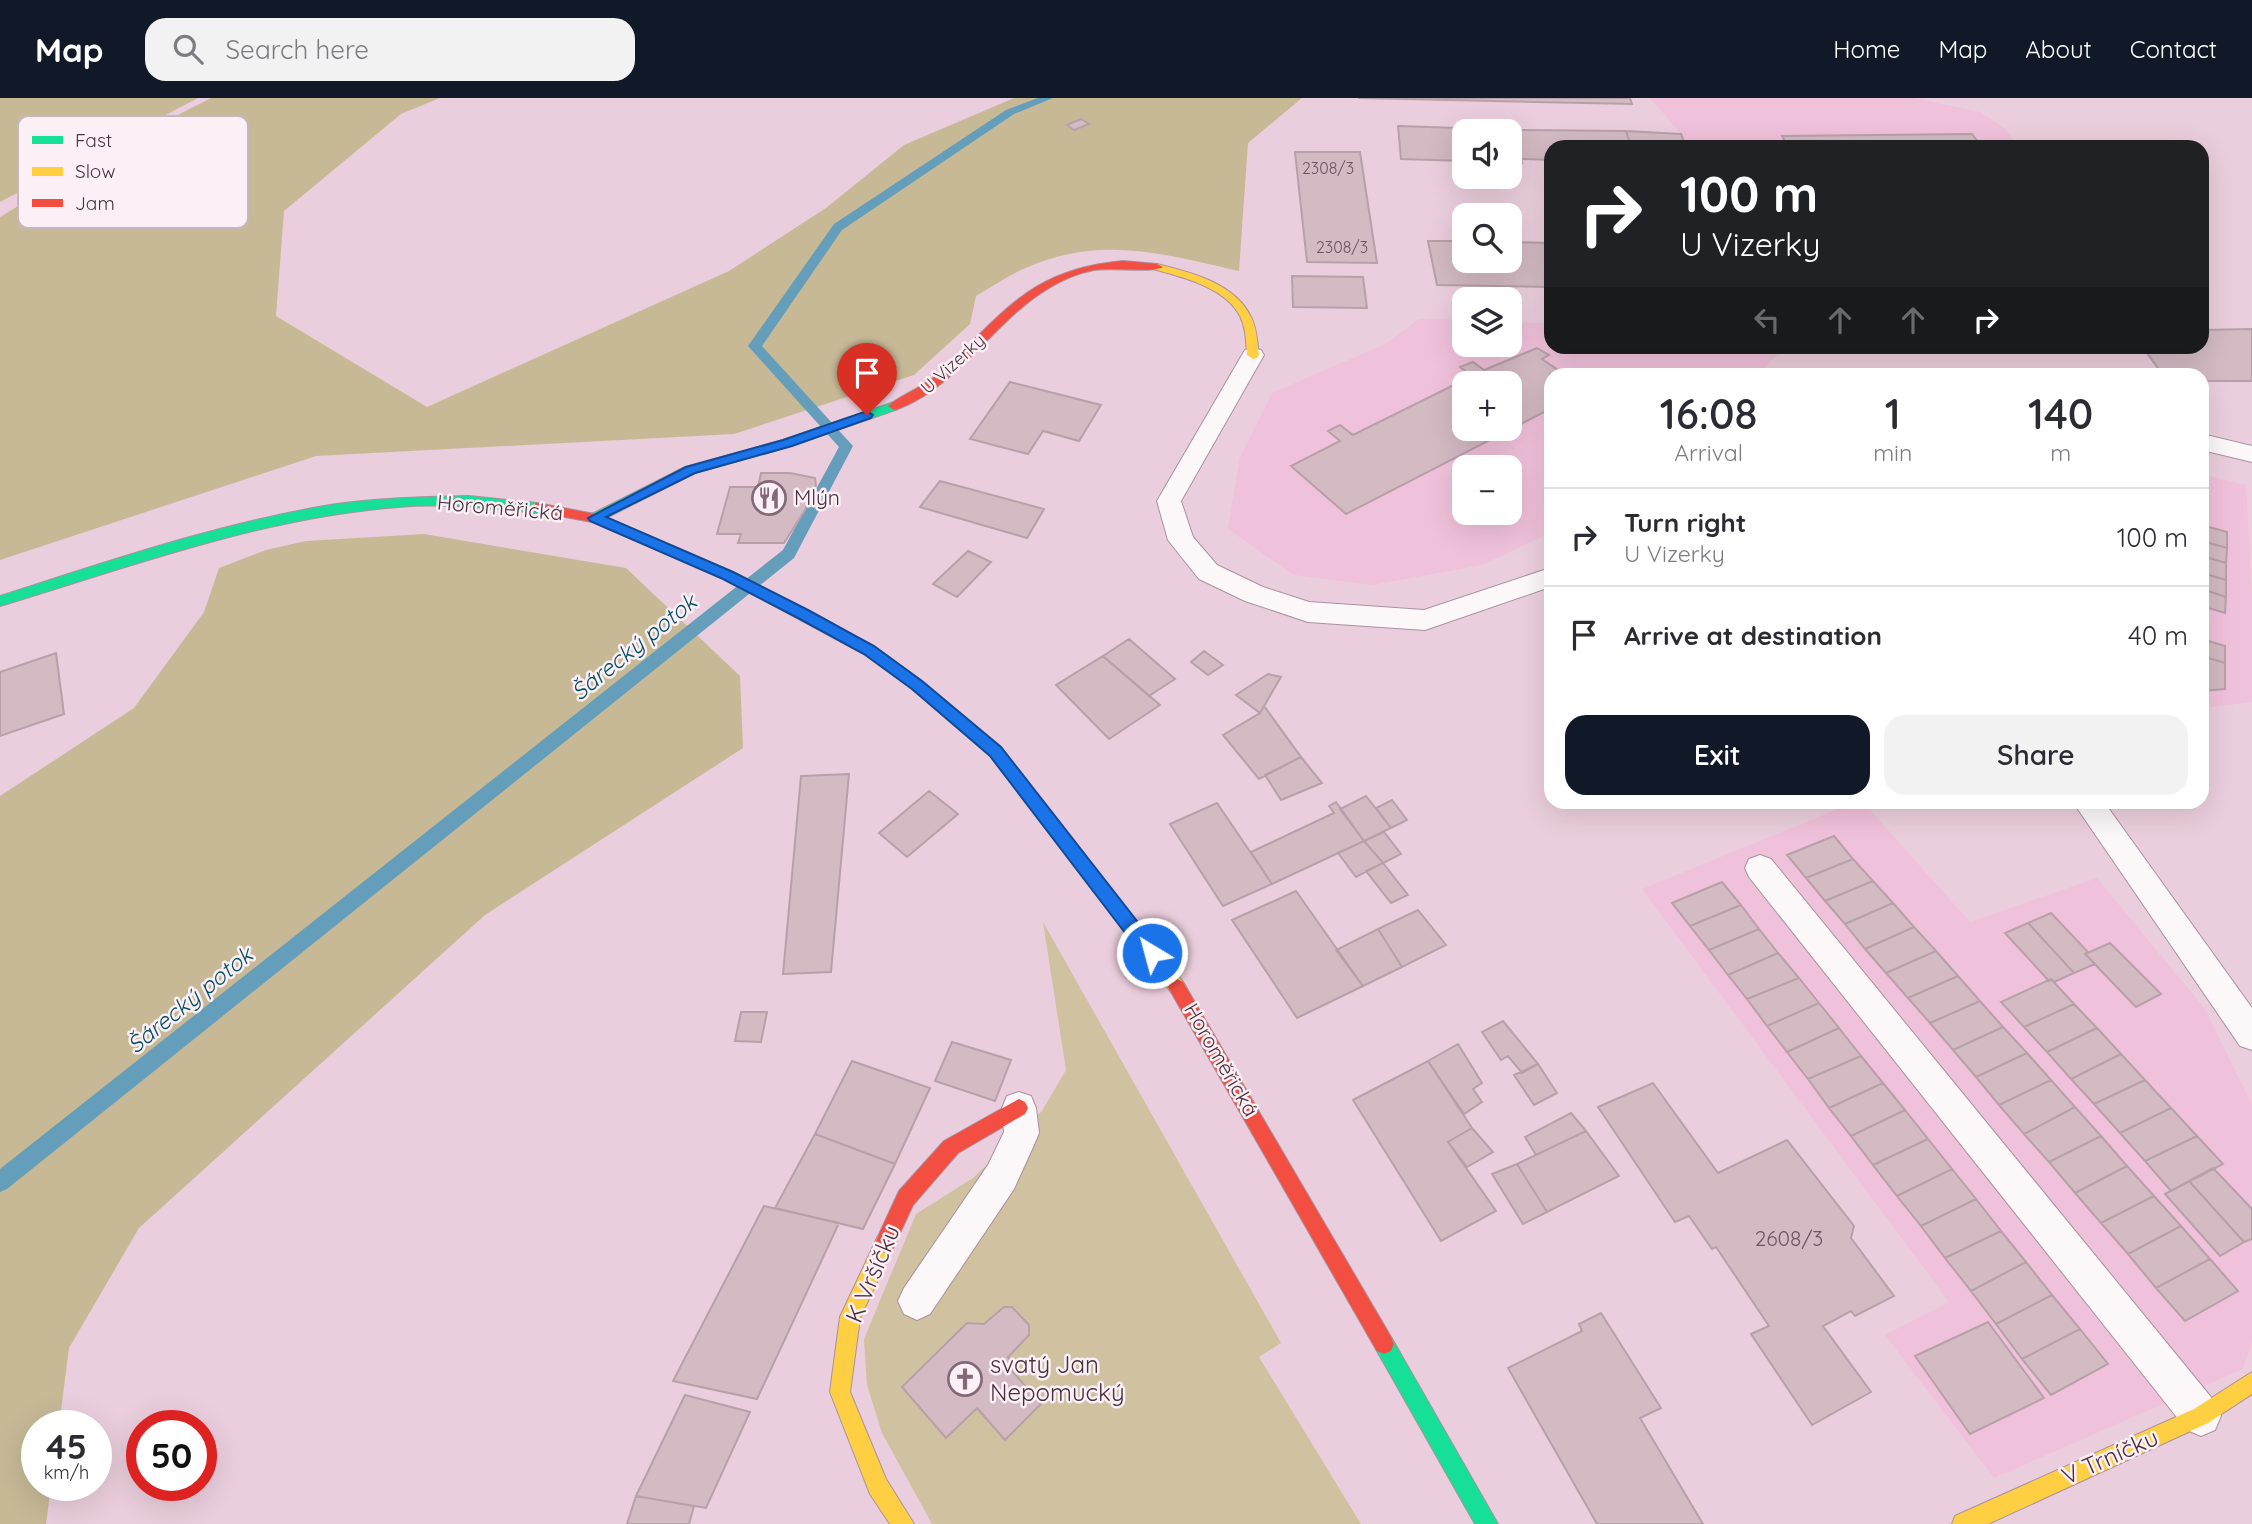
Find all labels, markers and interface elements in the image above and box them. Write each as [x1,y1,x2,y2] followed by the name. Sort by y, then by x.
[145,18,635,81] search box
[35,29,103,70] text: Map
[169,30,207,68] icon: search
[225,33,369,66] text: Search here
[1833,34,1900,64] text: Home
[1938,34,1987,64] text: Map
[2025,34,2092,64] text: About
[2130,34,2217,64] text: Contact
[18,116,248,228] legend
[1452,119,1522,525] map controls
[1452,119,1522,189] button: sound
[75,128,112,152] text: Fast
[1302,158,1354,178] house number: 2308/3
[75,159,116,183] text: Slow
[1680,163,1818,224] text: 100 m
[1565,168,1656,259] icon: right
[75,191,115,215] text: Jam
[1452,203,1522,273] button: search
[1680,224,1820,264] text: U Vizerky
[1316,237,1368,257] house number: 2308/3
[1452,287,1522,357] button: layers
[1748,301,1786,339] icon: left
[1821,301,1859,339] icon: ahead
[1894,301,1932,339] icon: ahead
[1967,301,2005,339] icon: right
[916,329,990,399] street label: U Vizerky
[837,343,897,415] pin
[848,354,886,392] icon: arrive
[1452,371,1522,441] button: +
[1660,387,1757,440] text: 16:08
[1885,387,1901,440] text: 1
[2028,387,2093,440] text: 140
[1674,438,1743,467] text: Arrival
[1873,438,1912,467] text: min
[2050,438,2071,467] text: m
[1452,455,1522,525] button: −
[750,479,788,517] restaurant icon: Mlýn
[794,484,840,510] place label: Mlýn
[436,489,564,525] street label: Horoměřická
[1624,506,1746,539] text: Turn right
[1565,518,1603,556] icon: right
[2117,521,2188,554] text: 100 m
[1624,539,1725,568] text: U Vizerky
[565,586,704,706] water label: Šárecký potok
[1565,616,1603,654] icon: arrive
[1624,619,1882,652] text: Arrive at destination
[2128,619,2188,652] text: 40 m
[1565,715,1870,795] button: Exit
[1884,715,2188,795] button: Share
[1115,916,1189,990] position arrow
[121,939,260,1059] water label: Šárecký potok
[1179,998,1265,1121] street label: Horoměřická
[838,1220,906,1327] street label: K Vršíčku
[1755,1225,1823,1251] house number: 2608/3
[990,1349,1125,1407] place label: svatý Jan Nepomucký
[946,1360,984,1398] church icon: svatý Jan Nepomucký
[126,1410,217,1501] speed limit sign: 50
[2057,1422,2163,1491] street label: V Trníčku
[46,1424,87,1468] text: 45
[44,1461,89,1484] text: km/h

